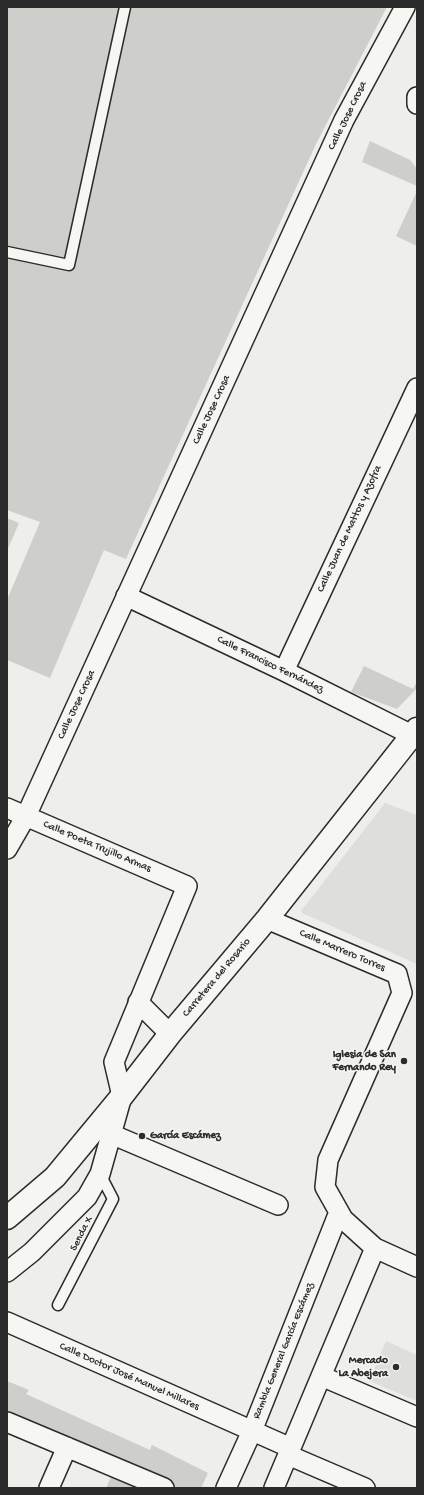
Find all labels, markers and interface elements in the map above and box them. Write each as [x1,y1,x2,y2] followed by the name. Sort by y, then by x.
[326,79,370,153] street label: Calle Jose Crosa
[190,373,234,447] street label: Calle Jose Crosa
[315,464,385,594] street label: Calle Juan de Mattos y Azofra
[215,633,325,697] street label: Calle Francisco Fernández
[55,668,99,742] street label: Calle Jose Crosa
[41,818,153,876] street label: Calle Poeta Trujillo Armas
[297,927,387,975] street label: Calle Marrero Torres
[180,936,254,1020] street label: Carretera del Rosario
[333,1048,396,1074] place label: Iglesia de San Fernando Rey
[399,1056,409,1066] marker: Iglesia de San Fernando Rey
[150,1129,221,1143] place label: García Escámez
[137,1131,147,1141] marker: García Escámez
[68,1215,96,1253] street label: Senda X
[251,1281,317,1421] street label: Rambla General García Escámez
[57,1340,201,1414] street label: Calle Doctor José Manuel Millares
[338,1354,388,1380] place label: Mercado La Abejera
[391,1362,401,1372] marker: Mercado La Abejera

